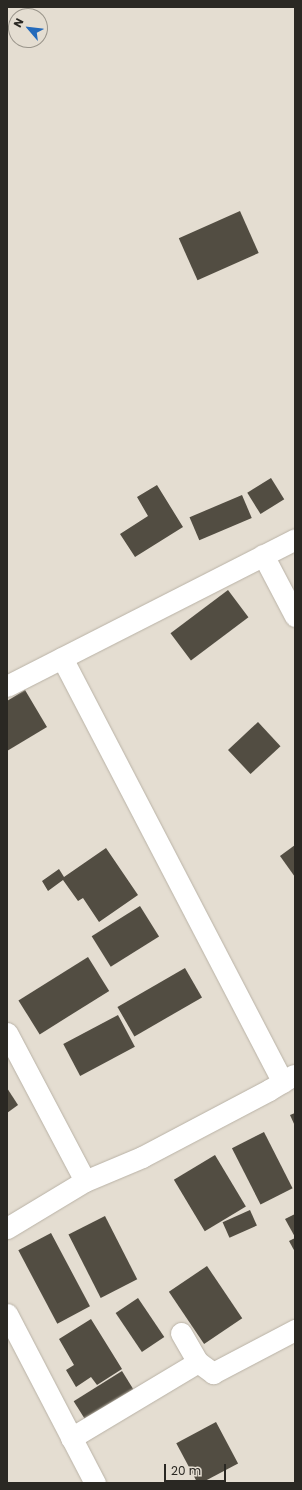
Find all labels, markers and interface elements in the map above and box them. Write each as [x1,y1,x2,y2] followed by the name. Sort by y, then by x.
[8,8,48,48] north arrow
[9,15,27,30] text: N
[166,1456,228,1482] scale bar
[171,1462,201,1479] text: 20 m

